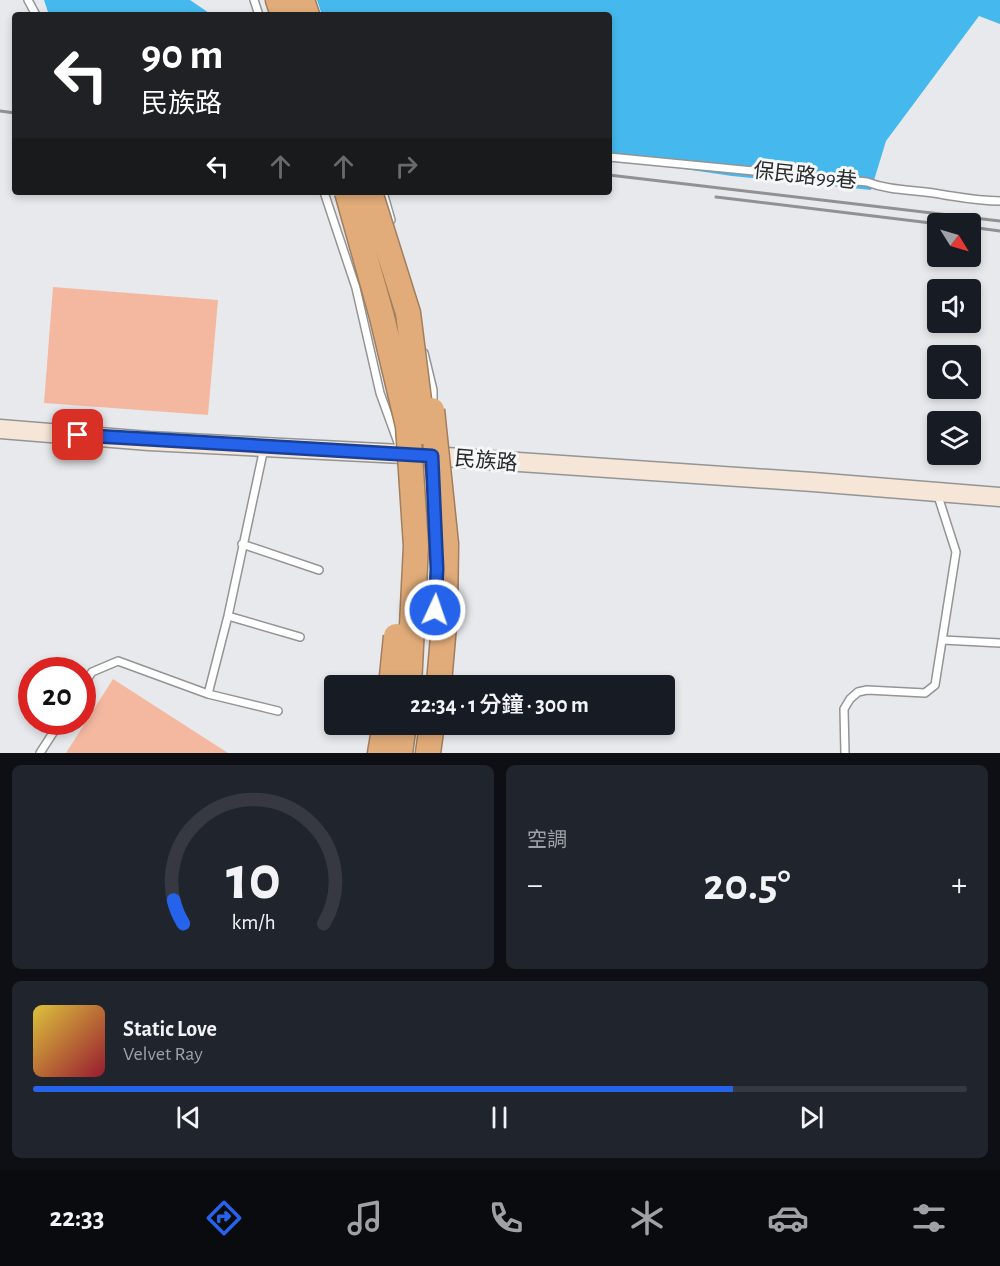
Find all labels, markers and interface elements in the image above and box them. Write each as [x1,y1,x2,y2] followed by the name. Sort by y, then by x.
[141,34,223,76] text: 90 m
[42,36,120,114] icon: left
[141,90,222,117] text: 民族路
[201,150,234,183] icon: left
[264,150,297,183] icon: ahead
[327,150,360,183] icon: ahead
[390,150,423,183] icon: right
[752,159,858,192] street label: 保民路99巷
[927,213,981,267] north arrow
[927,213,981,465] map controls
[927,279,981,333] button: sound
[927,345,981,399] button: search
[52,409,103,460] pin
[927,411,981,465] button: layers
[61,418,94,451] icon: arrive
[454,447,518,474] street label: 民族路
[403,578,467,642] position arrow
[18,657,96,735] speed limit sign: 20
[410,694,589,716] text: 22:34 · 1 分鐘 · 300 m
[527,830,567,850] text: 空調
[226,848,280,910] text: 10
[703,863,791,908] text: 20.5°
[527,869,543,902] text: −
[951,869,967,902] text: +
[231,912,275,933] text: km/h
[123,1018,217,1040] text: Static Love
[123,1044,203,1064] text: Velvet Ray
[172,1101,205,1134] icon: previous
[483,1101,516,1134] icon: pause
[795,1101,828,1134] icon: next
[203,1197,245,1239] icon: directions
[344,1197,386,1239] icon: music
[485,1197,527,1239] icon: phone
[626,1197,668,1239] icon: climate
[767,1197,809,1239] icon: car
[908,1197,950,1239] icon: filters
[50,1204,104,1231] text: 22:33

